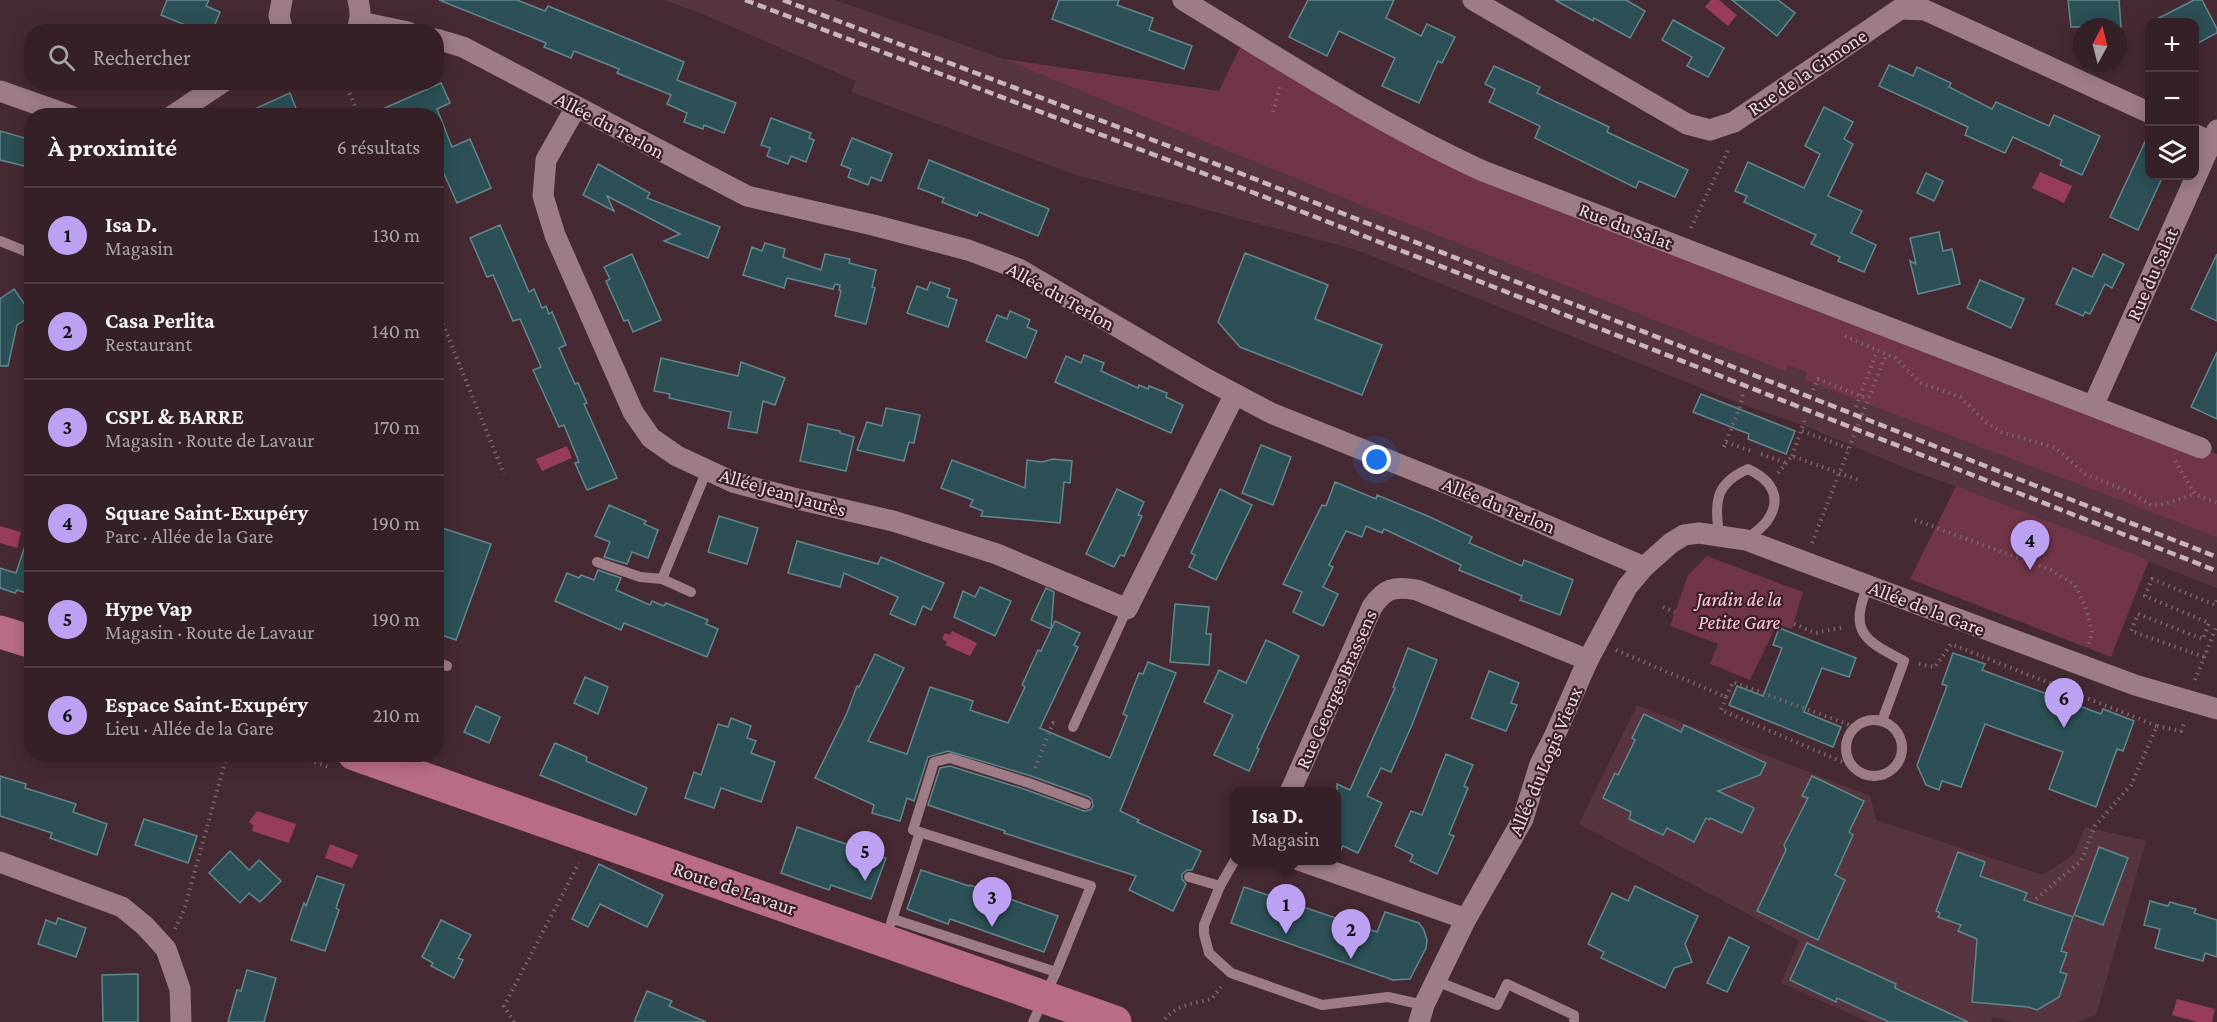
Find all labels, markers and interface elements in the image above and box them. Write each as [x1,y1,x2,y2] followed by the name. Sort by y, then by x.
[2073,18,2127,72] north arrow
[2145,18,2199,180] map controls
[2145,18,2199,72] button: +
[24,24,444,90] search box
[1743,24,1871,120] street label: Rue de la Gimone
[45,41,78,74] icon: search
[93,45,191,70] text: Rechercher
[2145,72,2199,126] button: −
[552,87,668,163] street label: Allée du Terlon
[2145,126,2199,180] button: layers
[48,133,177,162] text: À proximité
[337,136,420,158] text: 6 résultats
[1576,198,1676,254] street label: Rue du Salat
[105,212,157,237] text: Isa D.
[64,224,71,246] text: 1
[373,224,420,246] text: 130 m
[2122,224,2182,324] street label: Rue du Salat
[105,237,174,259] text: Magasin
[1003,257,1119,335] street label: Allée du Terlon
[105,308,215,333] text: Casa Perlita
[62,320,73,342] text: 2
[372,320,420,342] text: 140 m
[105,333,192,355] text: Restaurant
[105,404,244,429] text: CSPL & BARRE
[63,416,72,438] text: 3
[373,416,420,438] text: 170 m
[105,429,314,451] text: Magasin · Route de Lavaur
[1362,445,1391,474] your location
[717,463,849,522] street label: Allée Jean Jaurès
[1439,472,1559,538] street label: Allée du Terlon
[105,500,308,525] text: Square Saint-Exupéry
[62,512,73,534] text: 4
[372,512,420,534] text: 190 m
[2010,520,2050,570] pin: 4
[105,525,273,547] text: Parc · Allée de la Gare
[1866,576,1988,640] street label: Allée de la Gare
[1693,588,1782,633] park label: Jardin de la Petite Gare
[105,596,192,621] text: Hype Vap
[1291,606,1382,772] street label: Rue Georges Brassens
[63,608,72,630] text: 5
[372,608,420,630] text: 190 m
[105,621,314,643] text: Magasin · Route de Lavaur
[2044,678,2084,728] pin: 6
[1504,683,1587,839] street label: Allée du Logis Vieux
[105,692,308,717] text: Espace Saint-Exupéry
[62,704,73,726] text: 6
[373,704,420,726] text: 210 m
[105,717,274,739] text: Lieu · Allée de la Gare
[1230,787,1341,865] popup
[1251,803,1304,828] text: Isa D.
[1251,828,1320,850] text: Magasin
[846,832,884,881] pin: 5
[671,857,799,919] street label: Route de Lavaur
[972,878,1012,927] pin: 3
[1266,884,1306,934] pin: 1
[1332,910,1370,959] pin: 2

